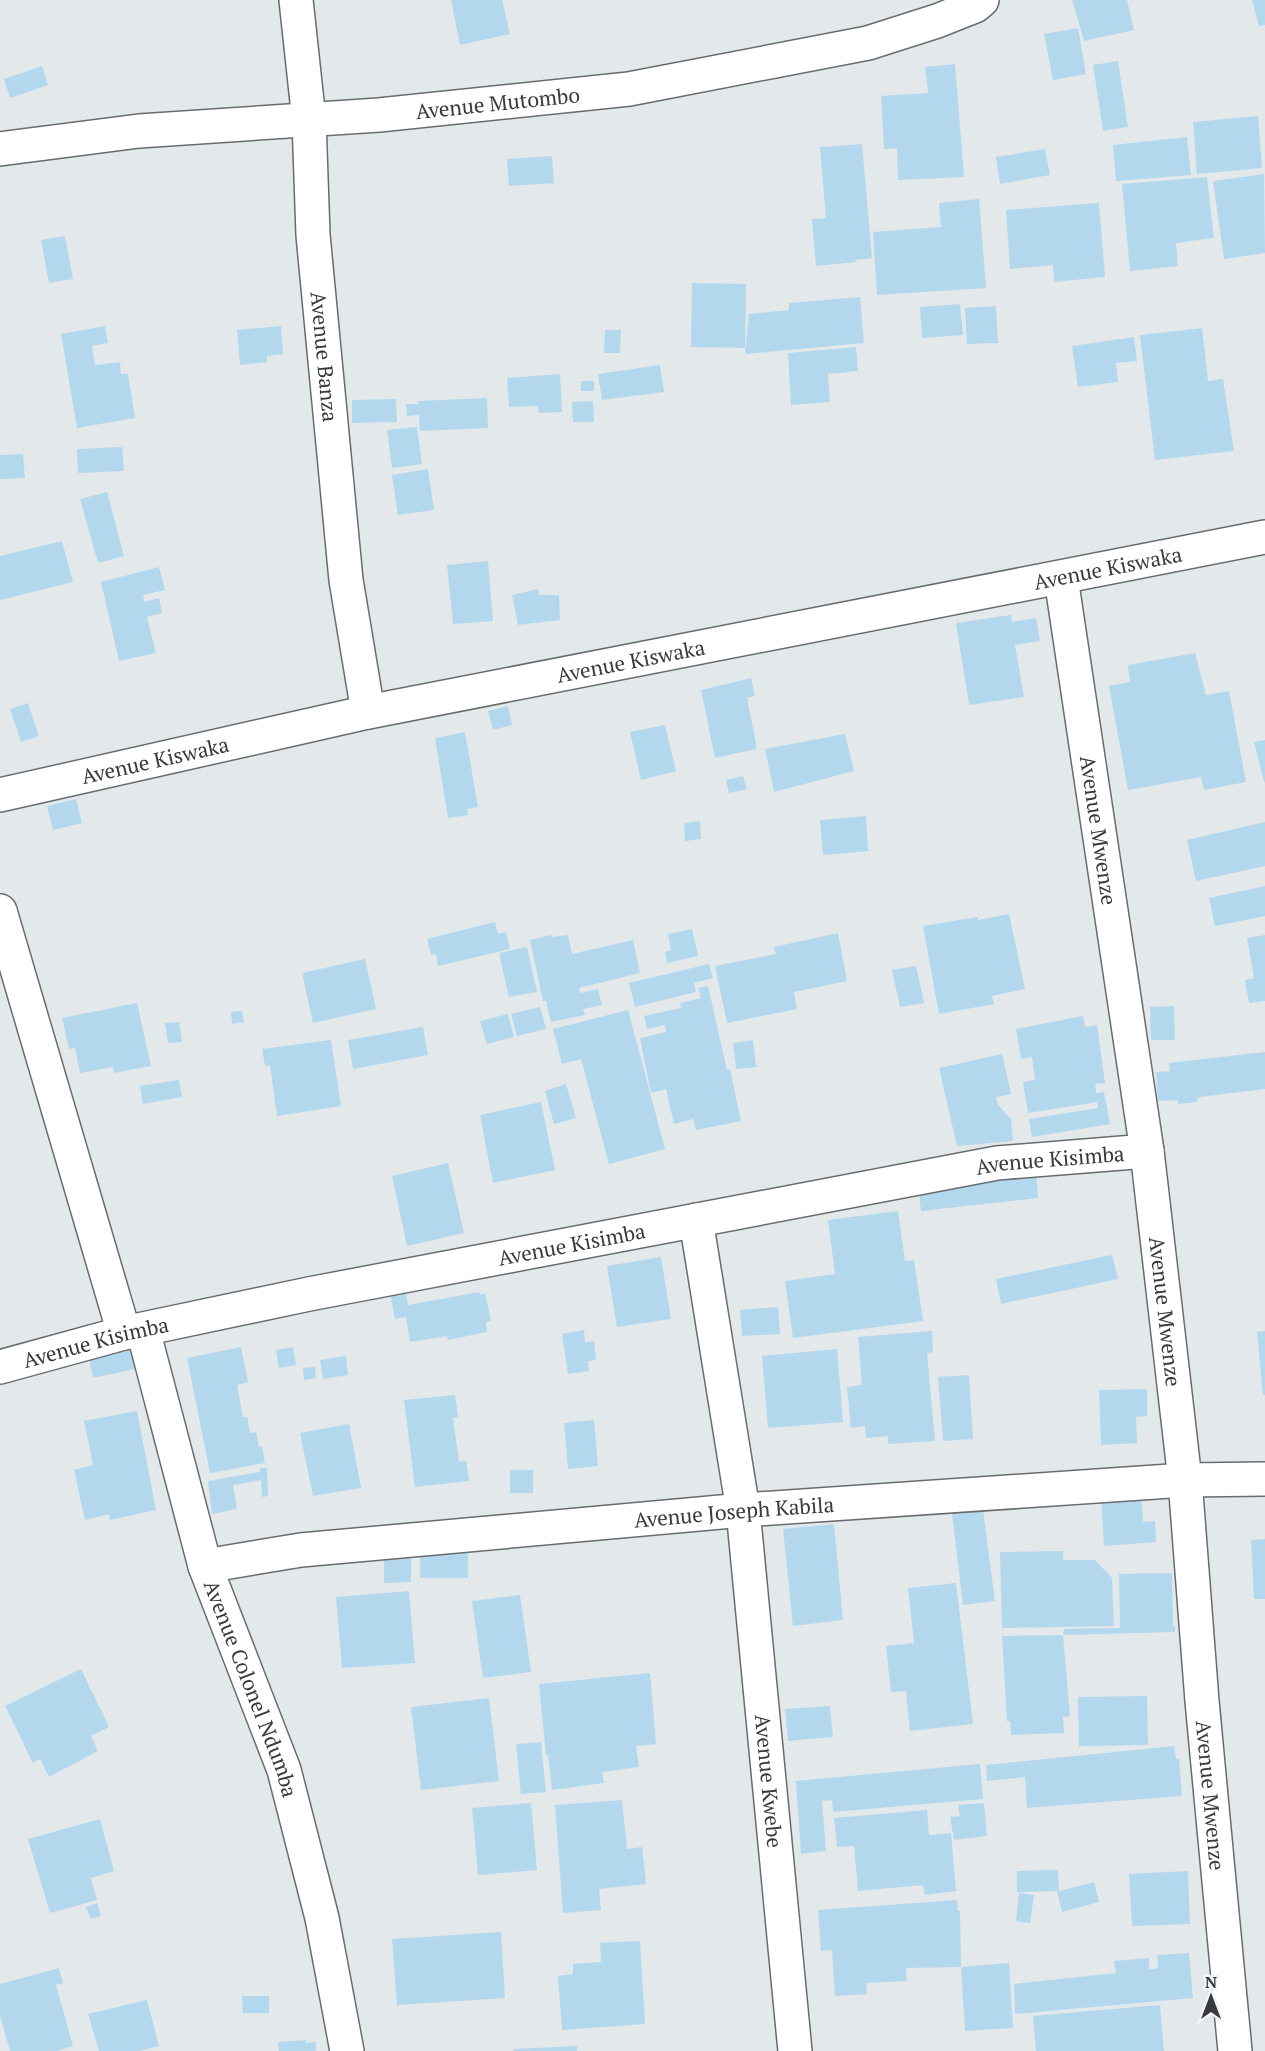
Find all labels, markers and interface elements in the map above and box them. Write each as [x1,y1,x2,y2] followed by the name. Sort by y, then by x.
[414,80,581,125] street label: Avenue Mutombo
[304,290,345,424] street label: Avenue Banza
[1031,539,1185,596] street label: Avenue Kiswaka
[554,633,708,689] street label: Avenue Kiswaka
[79,730,232,790] street label: Avenue Kiswaka
[1074,754,1124,907] street label: Avenue Mwenze
[973,1139,1126,1181] street label: Avenue Kisimba
[496,1216,648,1272] street label: Avenue Kisimba
[1143,1235,1188,1388] street label: Avenue Mwenze
[20,1310,171,1374] street label: Avenue Kisimba
[633,1490,835,1534] street label: Avenue Joseph Kabila
[198,1576,304,1800] street label: Avenue Colonel Ndumba
[749,1713,789,1849] street label: Avenue Kwebe
[1190,1719,1232,1872] street label: Avenue Mwenze
[1181,1967,1241,2027] north arrow
[1205,1971,1217,1993] text: N

